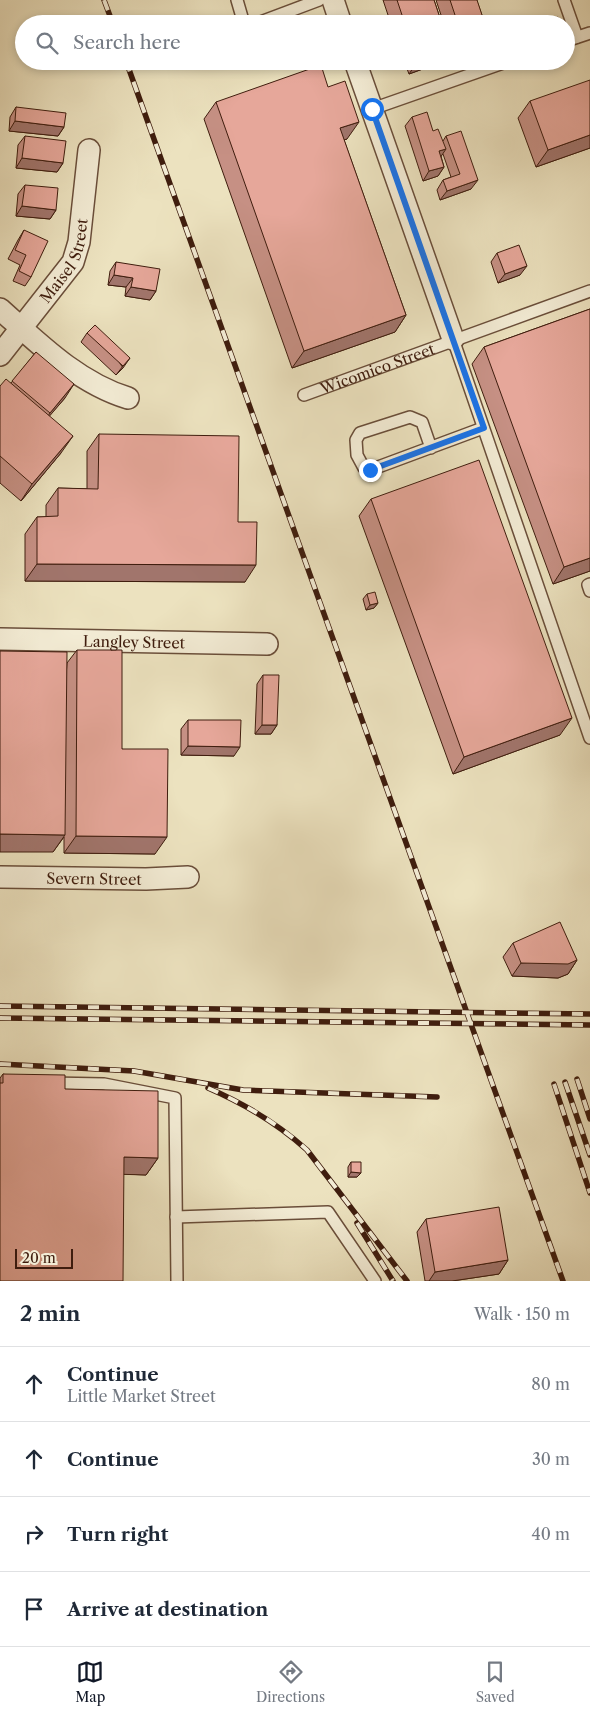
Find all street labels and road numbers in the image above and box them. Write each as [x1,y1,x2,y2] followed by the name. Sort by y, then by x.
[35,217,91,306] street label: Maisel Street
[317,339,438,398] street label: Wicomico Street
[83,631,186,652] street label: Langley Street
[46,868,143,888] street label: Severn Street

